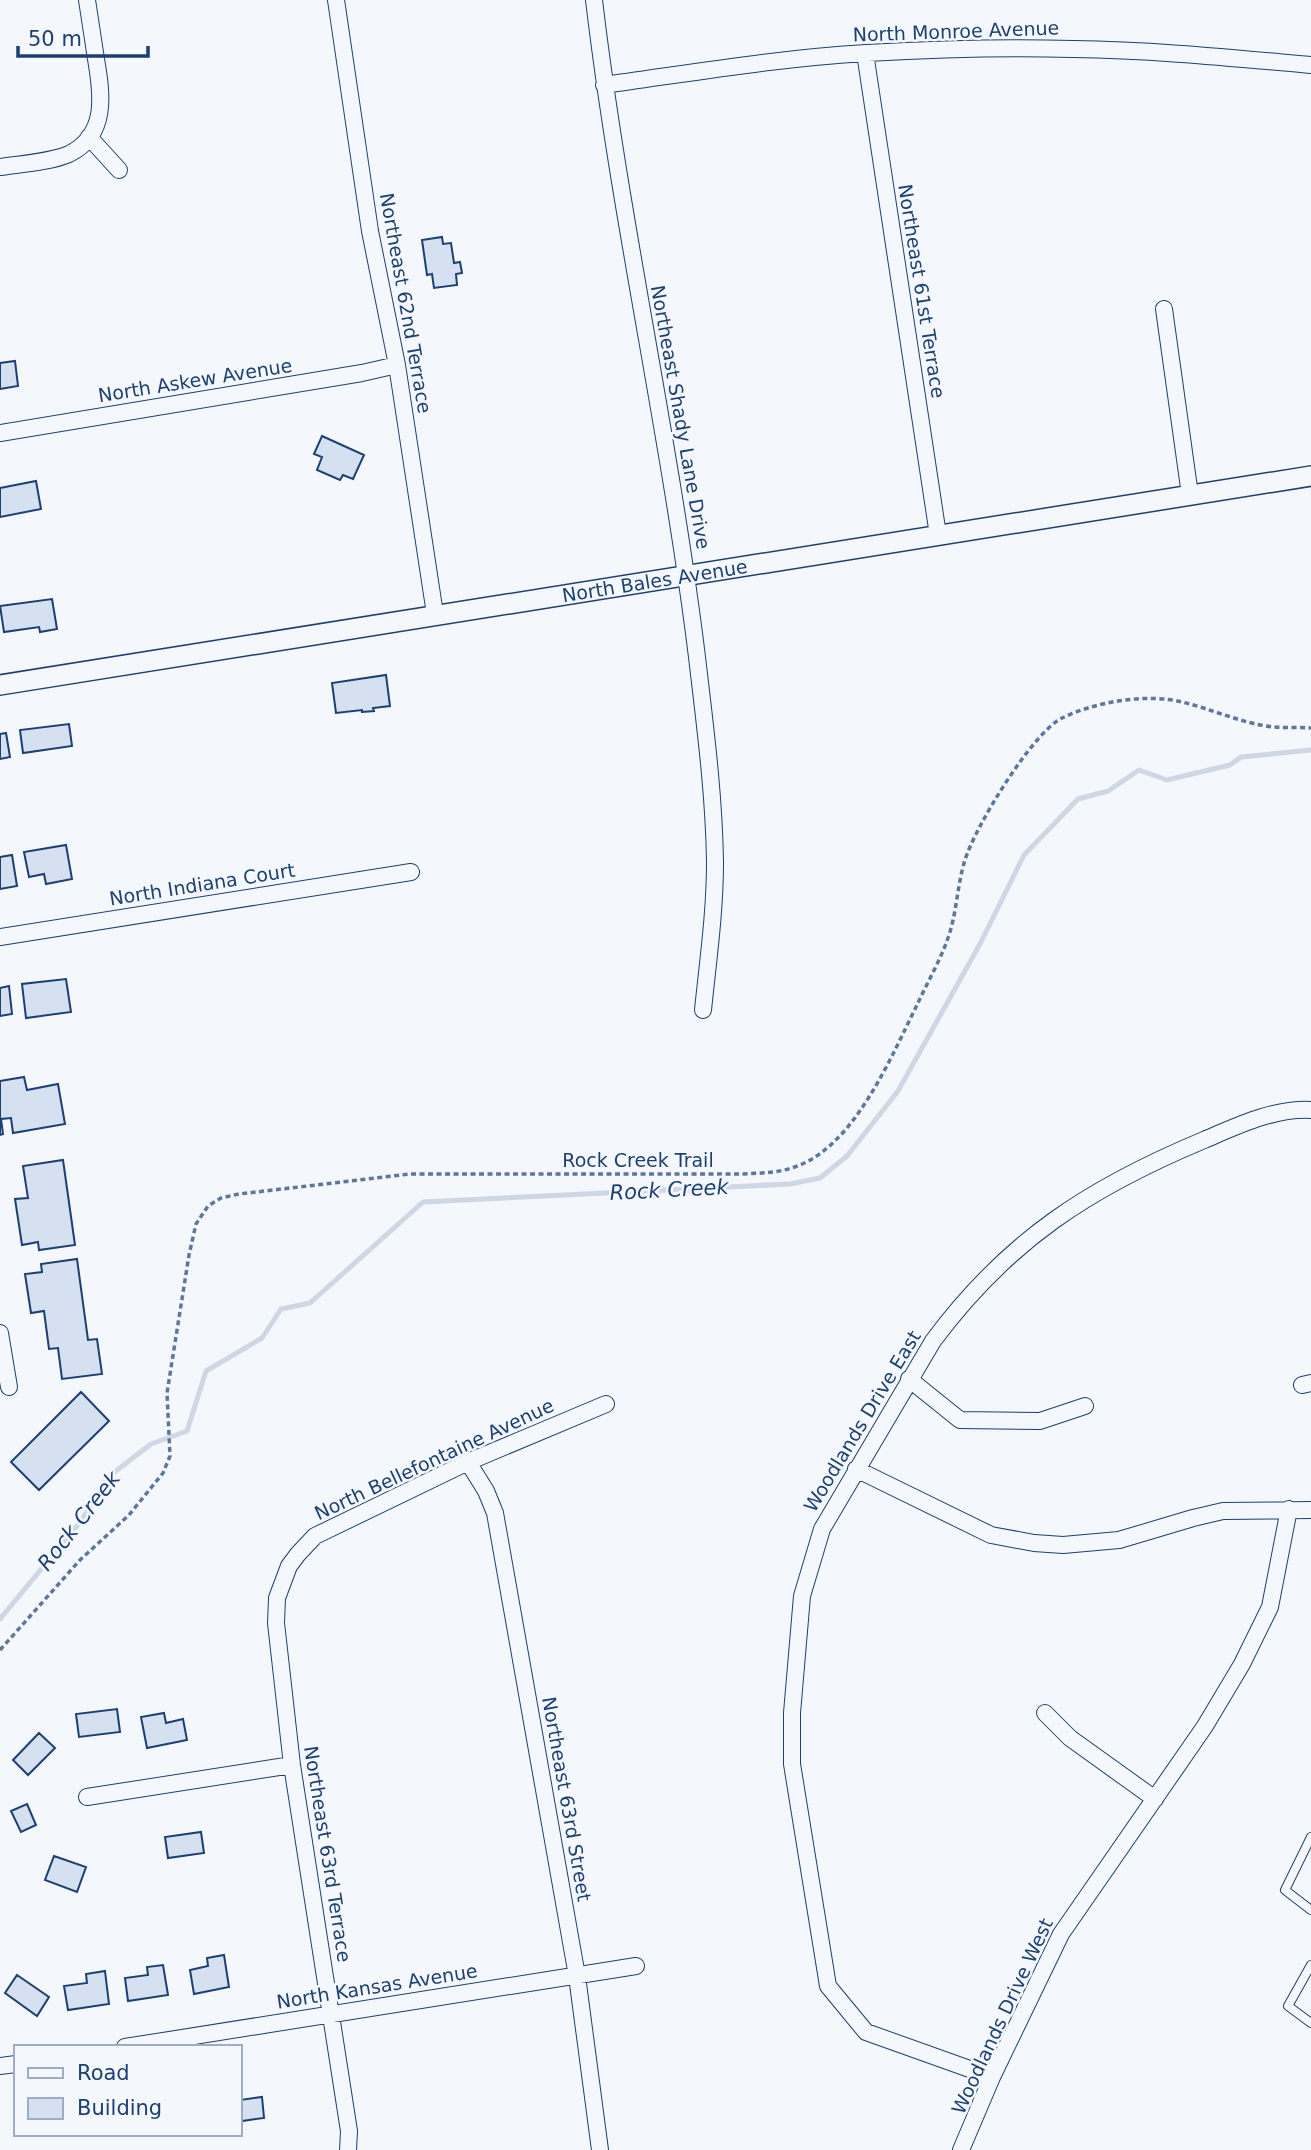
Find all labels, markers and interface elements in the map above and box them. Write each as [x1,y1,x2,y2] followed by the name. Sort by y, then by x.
[18,14,147,58] scale bar
[852,16,1060,46] street label: North Monroe Avenue
[28,27,82,51] text: 50 m
[894,182,950,400] street label: Northeast 61st Terrace
[376,191,436,415] street label: Northeast 62nd Terrace
[647,283,715,551] street label: Northeast Shady Lane Drive
[96,354,294,406] street label: North Askew Avenue
[560,555,749,606] street label: North Bales Avenue
[108,858,296,910] street label: North Indiana Court
[562,1149,714,1171] street label: Rock Creek Trail
[609,1175,730,1205] water label: Rock Creek
[799,1326,925,1516] street label: Woodlands Drive East
[311,1394,557,1524] street label: North Bellefontaine Avenue
[33,1466,126,1575] water label: Rock Creek
[538,1695,596,1903] street label: Northeast 63rd Street
[300,1744,356,1964] street label: Northeast 63rd Terrace
[947,1915,1057,2117] street label: Woodlands Drive West
[275,1959,479,2013] street label: North Kansas Avenue
[14,2045,242,2136] legend
[77,2061,130,2085] text: Road
[77,2096,162,2120] text: Building

